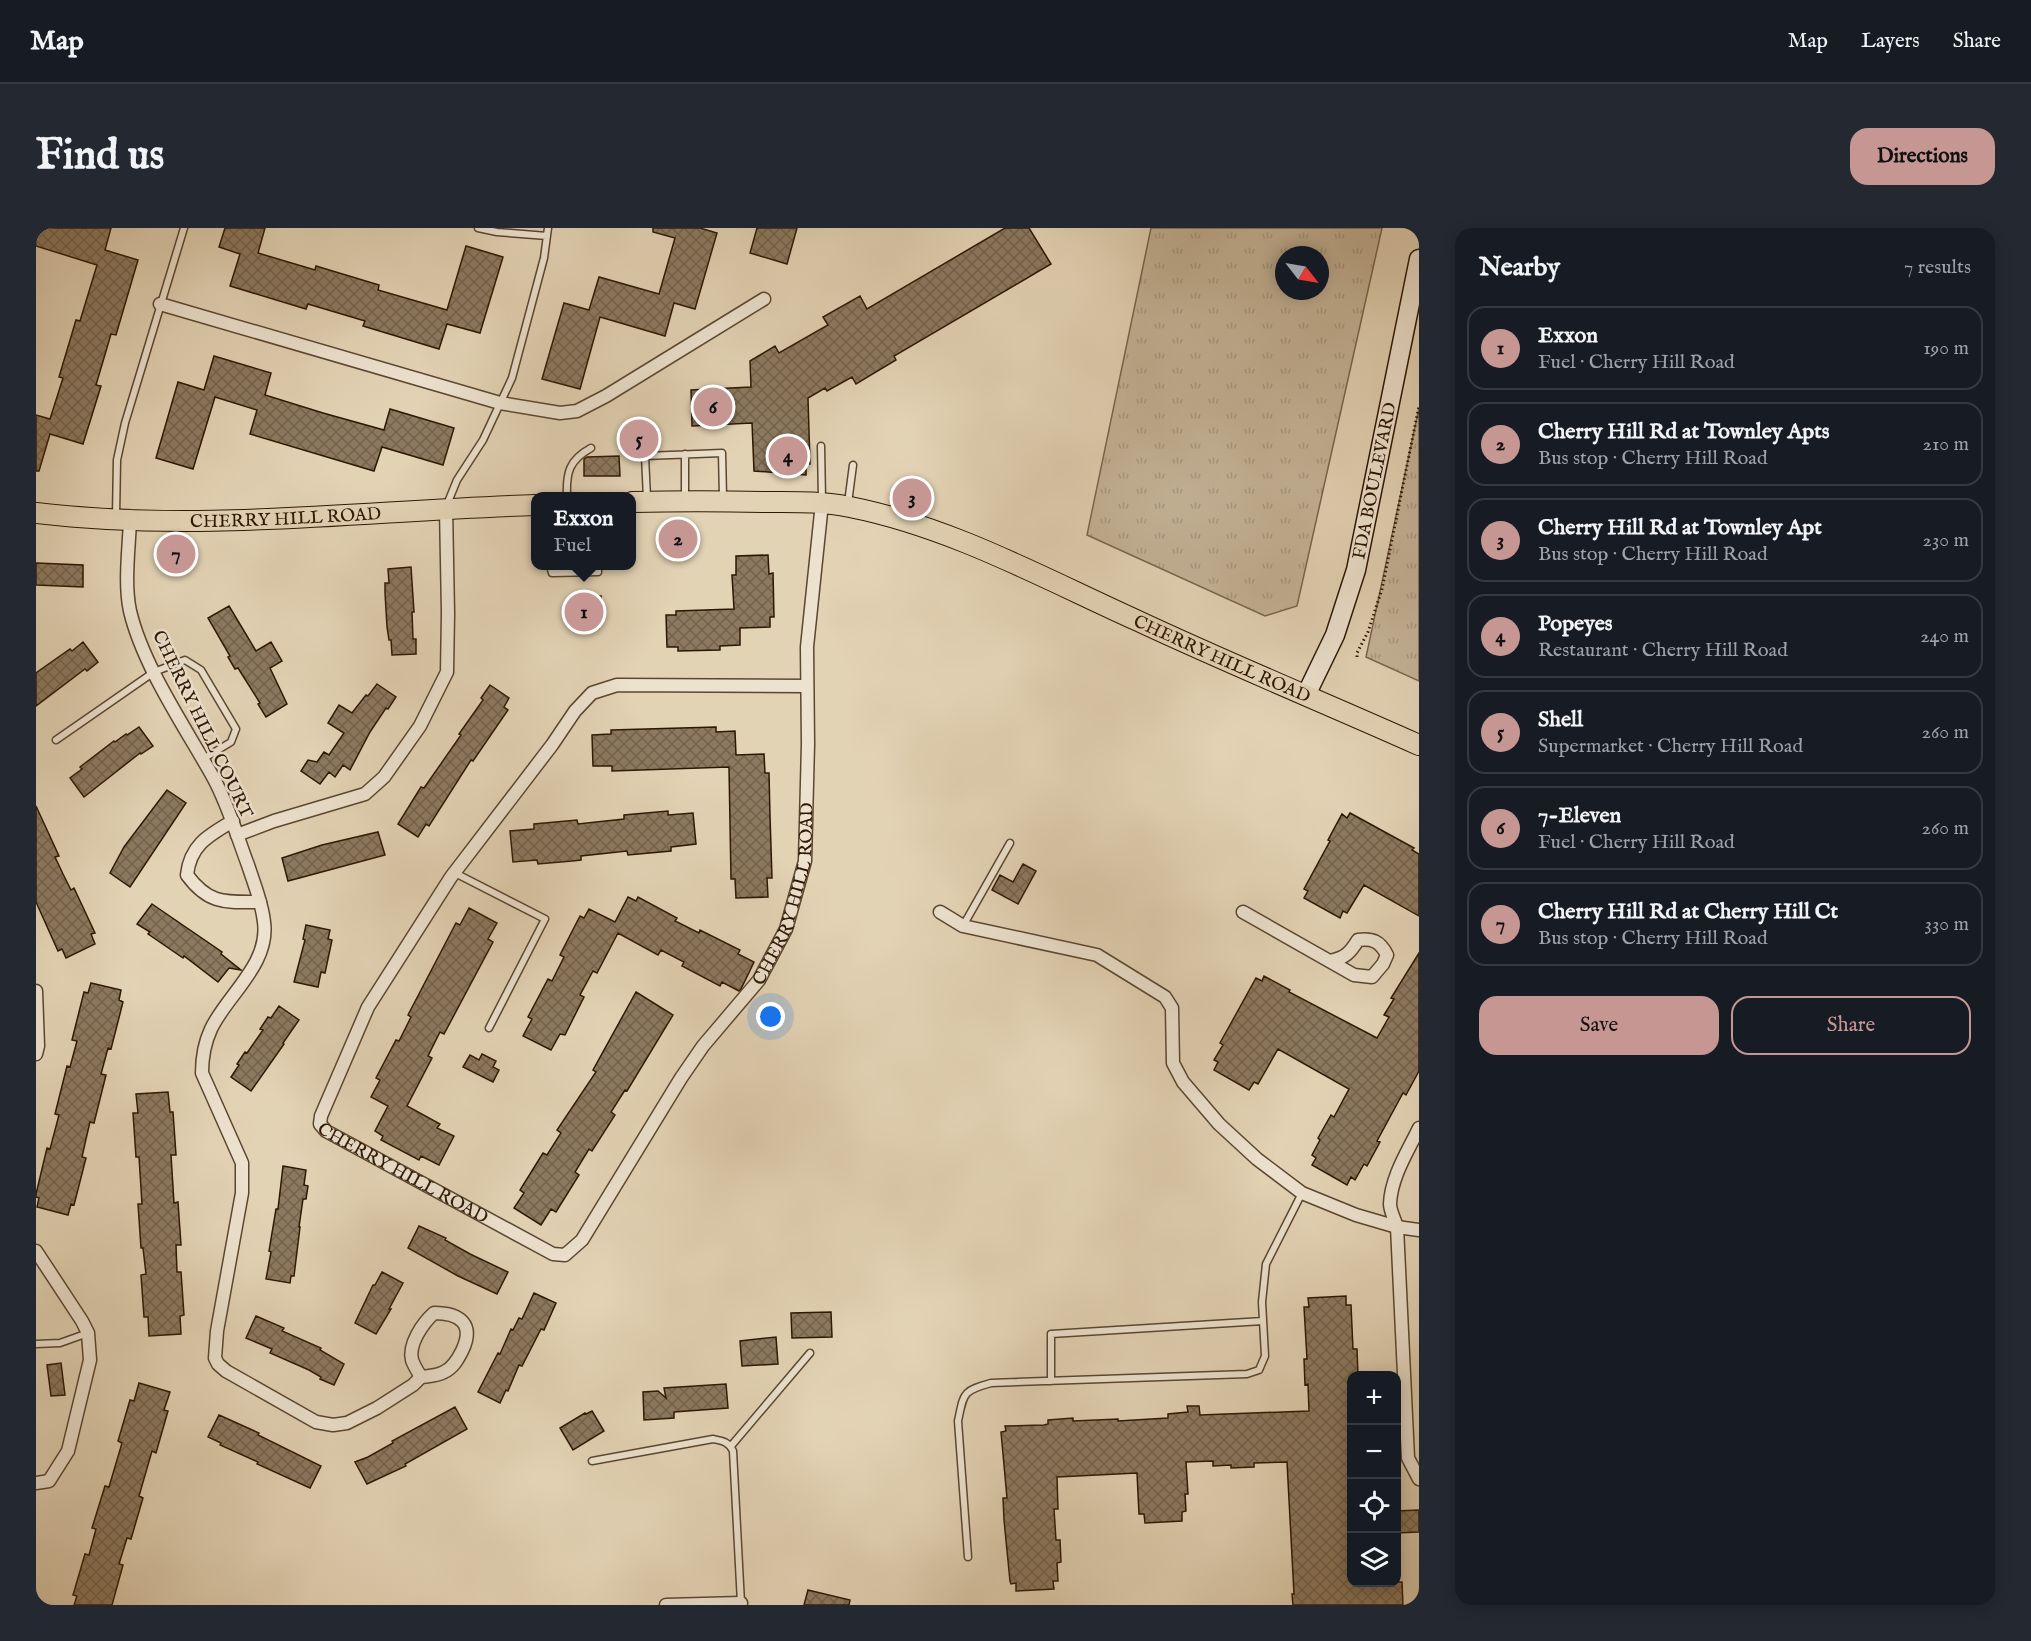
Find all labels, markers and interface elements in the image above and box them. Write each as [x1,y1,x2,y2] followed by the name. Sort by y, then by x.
[30,24,84,59] text: Map
[1788,28,1828,55] text: Map
[1861,28,1920,55] text: Layers
[1953,28,2001,55] text: Share
[1850,128,1995,185] button: Directions
[36,130,164,183] text: Find us
[1275,246,1329,300] north arrow
[1479,251,1560,284] text: Nearby
[1904,255,1971,280] text: 7 results
[1538,322,1598,350] text: Exxon
[1497,336,1504,361] text: 1
[1923,336,1969,361] text: 190 m
[1538,350,1735,375] text: Fuel · Cherry Hill Road
[694,384,732,429] pin: 6
[1348,400,1403,562] street label: FDA BOULEVARD
[620,416,658,462] pin: 5
[1538,418,1829,446] text: Cherry Hill Rd at Townley Apts
[1496,432,1505,457] text: 2
[1923,432,1969,457] text: 210 m
[768,434,807,478] pin: 4
[1538,446,1768,471] text: Bus stop · Cherry Hill Road
[892,476,932,520] pin: 3
[531,492,636,570] popup
[190,503,382,534] street label: CHERRY HILL ROAD
[554,505,613,533] text: Exxon
[1538,514,1822,542] text: Cherry Hill Rd at Townley Apt
[658,516,698,562] pin: 2
[1497,528,1504,553] text: 3
[1923,528,1969,553] text: 230 m
[156,532,196,576] pin: 7
[554,533,591,558] text: Fuel
[1538,542,1768,567] text: Bus stop · Cherry Hill Road
[564,590,604,634] pin: 1
[1129,610,1314,709] street label: CHERRY HILL ROAD
[1538,610,1613,638] text: Popeyes
[1496,624,1505,649] text: 4
[1920,624,1969,649] text: 240 m
[146,627,257,822] street label: CHERRY HILL COURT
[1538,638,1788,663] text: Restaurant · Cherry Hill Road
[1538,706,1583,734] text: Shell
[1497,720,1504,745] text: 5
[1922,720,1969,745] text: 260 m
[1538,734,1803,759] text: Supermarket · Cherry Hill Road
[748,802,820,990] street label: CHERRY HILL ROAD
[1538,802,1621,830] text: 7-Eleven
[1496,816,1505,841] text: 6
[1922,816,1969,841] text: 260 m
[1538,830,1735,855] text: Fuel · Cherry Hill Road
[1538,898,1838,926] text: Cherry Hill Rd at Cherry Hill Ct
[1496,912,1505,937] text: 7
[1924,912,1969,937] text: 330 m
[1538,926,1768,951] text: Bus stop · Cherry Hill Road
[1479,996,1719,1055] button: Save
[1731,996,1971,1055] button: Share
[756,1002,785,1031] your location
[311,1118,492,1230] street label: CHERRY HILL ROAD
[1347,1371,1401,1587] map controls
[1347,1371,1401,1425] button: +
[1347,1425,1401,1479] button: −
[1347,1479,1401,1533] button: locate
[1347,1533,1401,1587] button: layers

